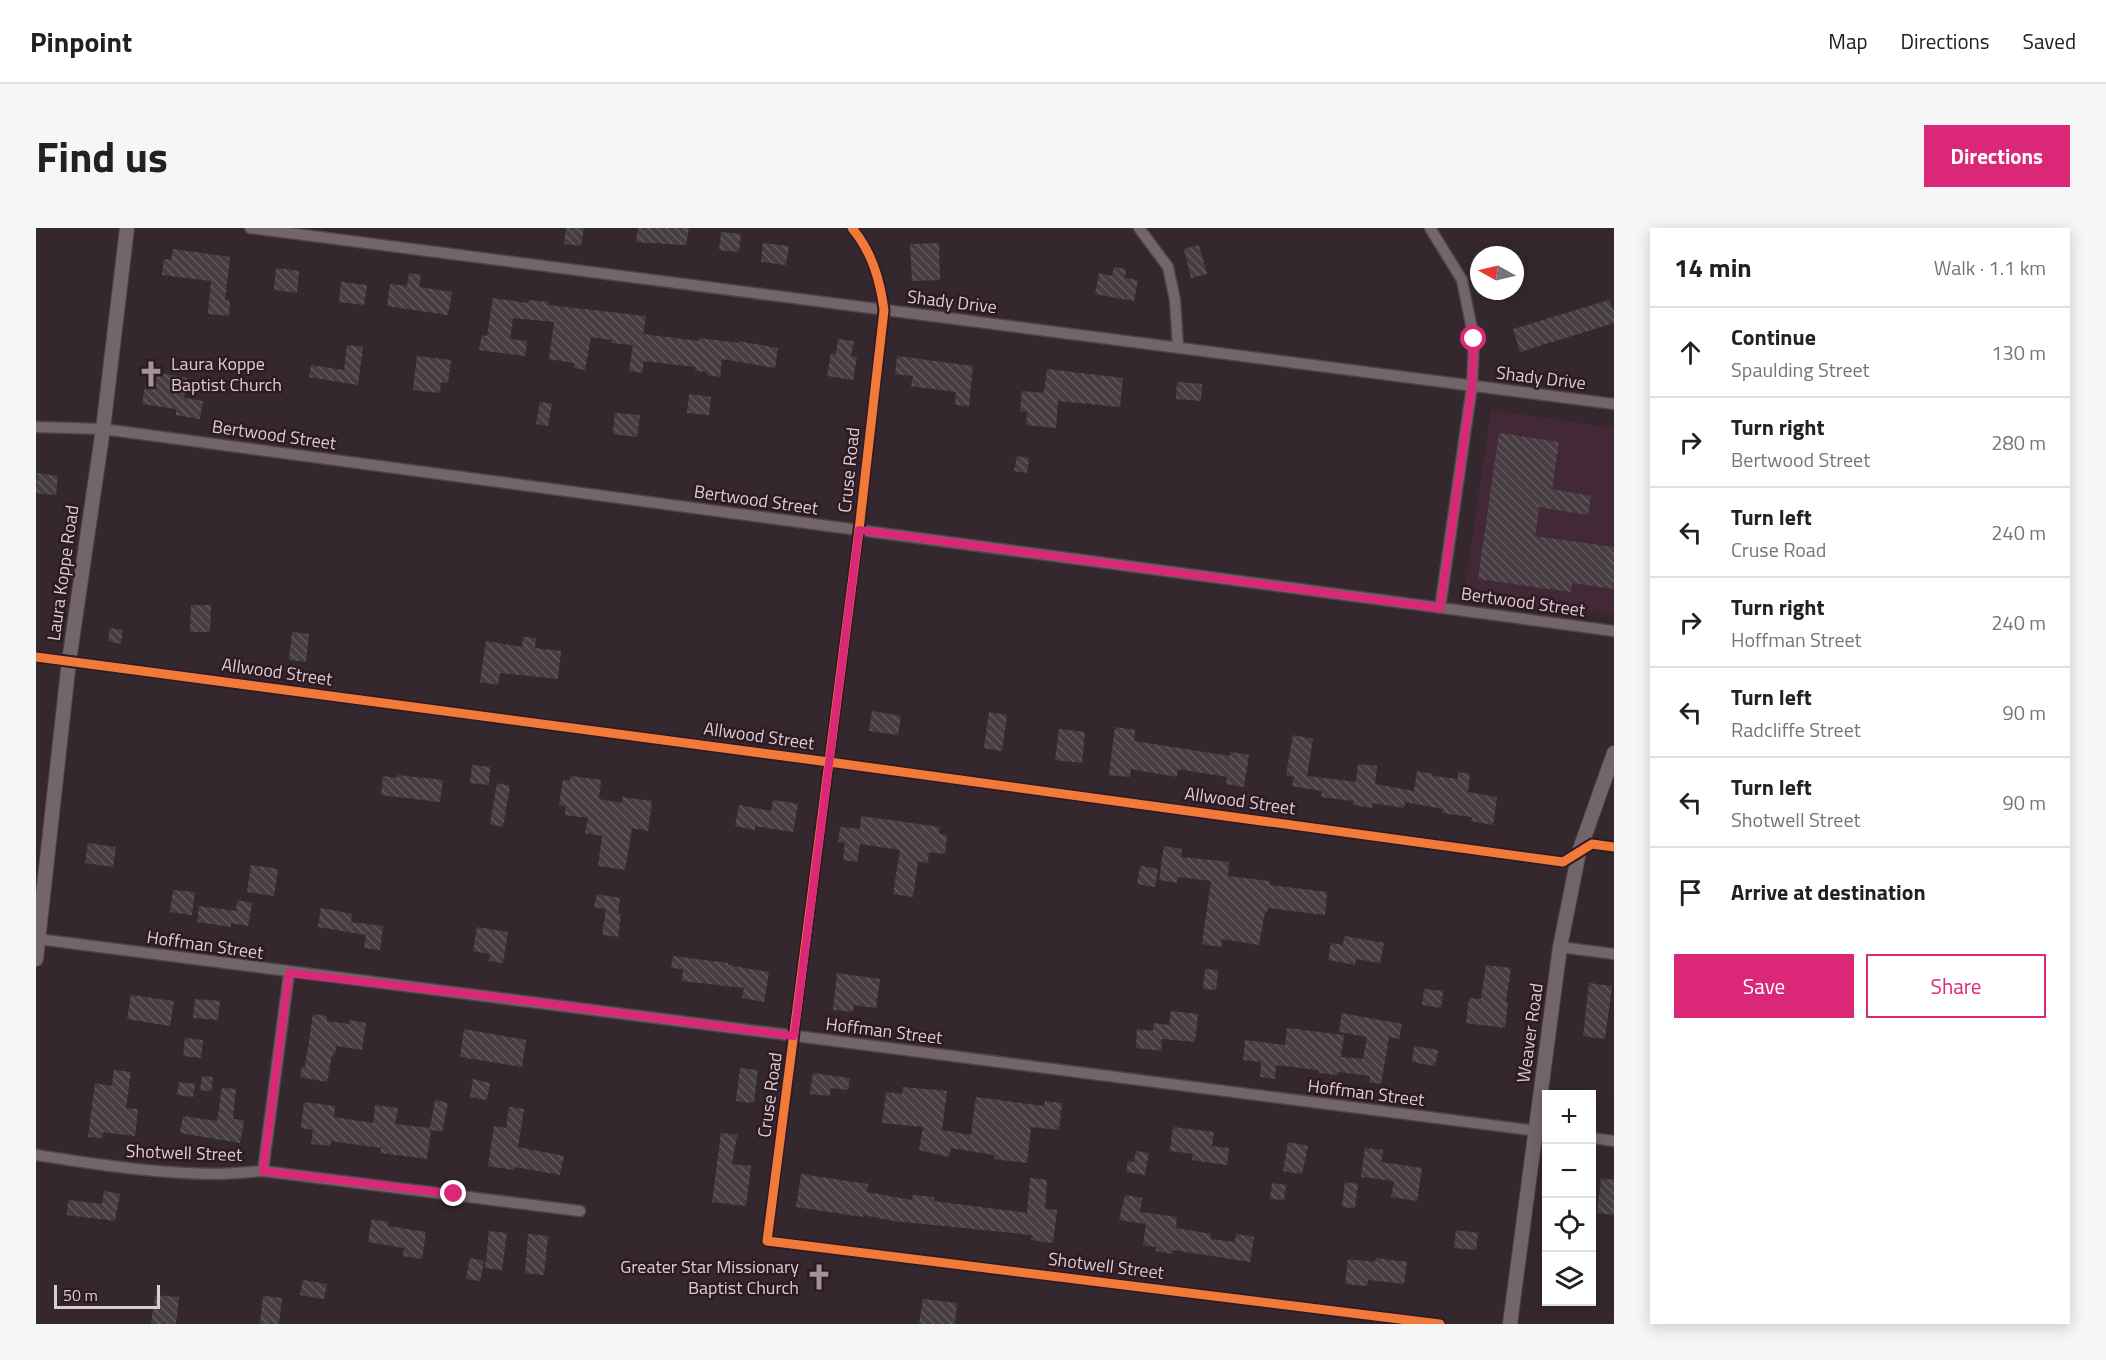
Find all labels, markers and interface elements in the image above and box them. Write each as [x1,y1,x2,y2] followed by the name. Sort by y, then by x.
[30,20,132,63] text: Pinpoint
[1828,25,1868,57] text: Map
[1901,25,1990,57] text: Directions
[2023,25,2076,57] text: Saved
[36,124,168,188] text: Find us
[1924,125,2070,187] button: Directions
[1470,246,1524,300] north arrow
[1674,248,1752,287] text: 14 min
[1934,252,2046,283] text: Walk · 1.1 km
[906,283,998,320] street label: Shady Drive
[1731,320,1816,354] text: Continue
[1460,325,1486,351] route start
[1674,336,1707,369] icon: ahead
[1991,337,2046,368] text: 130 m
[171,350,282,398] place label: Laura Koppe Baptist Church
[1731,354,1870,385] text: Spaulding Street
[136,359,166,389] church icon: Laura Koppe Baptist Church
[1495,359,1587,396] street label: Shady Drive
[1731,410,1825,444] text: Turn right
[210,412,339,457] street label: Bertwood Street
[831,426,866,514] street label: Cruse Road
[1674,426,1707,459] icon: right
[1991,427,2046,458] text: 280 m
[1731,444,1870,475] text: Bertwood Street
[692,477,821,522] street label: Bertwood Street
[1731,500,1812,534] text: Turn left
[40,503,85,643] street label: Laura Koppe Road
[1674,516,1707,549] icon: left
[1991,517,2046,548] text: 240 m
[1731,534,1826,565] text: Cruse Road
[1459,579,1588,624] street label: Bertwood Street
[1731,590,1825,624] text: Turn right
[1674,606,1707,639] icon: right
[1991,607,2046,638] text: 240 m
[1731,624,1862,655] text: Hoffman Street
[220,650,335,693] street label: Allwood Street
[1731,680,1812,714] text: Turn left
[1674,696,1707,729] icon: left
[2002,697,2046,728] text: 90 m
[702,714,817,757] street label: Allwood Street
[1731,714,1861,745] text: Radcliffe Street
[1731,770,1812,804] text: Turn left
[1183,779,1298,822] street label: Allwood Street
[1674,786,1707,819] icon: left
[2002,787,2046,818] text: 90 m
[1731,804,1861,835] text: Shotwell Street
[1731,875,1926,909] text: Arrive at destination
[1674,876,1707,909] icon: arrive
[145,923,266,966] street label: Hoffman Street
[1674,954,1854,1018] button: Save
[1866,954,2046,1018] button: Share
[1509,981,1550,1085] street label: Weaver Road
[824,1010,945,1051] street label: Hoffman Street
[750,1051,789,1139] street label: Cruse Road
[1306,1072,1427,1113] street label: Hoffman Street
[1542,1090,1596,1306] map controls
[1542,1090,1596,1144] button: +
[125,1137,243,1168] street label: Shotwell Street
[1542,1144,1596,1198] button: −
[440,1180,466,1206] route end
[1542,1198,1596,1252] button: locate
[1047,1245,1166,1286] street label: Shotwell Street
[1542,1252,1596,1306] button: layers
[620,1253,799,1301] place label: Greater Star Missionary Baptist Church
[804,1262,834,1292] church icon: Greater Star Missionary Baptist Church
[54,1282,160,1310] scale bar
[63,1283,98,1307] text: 50 m

